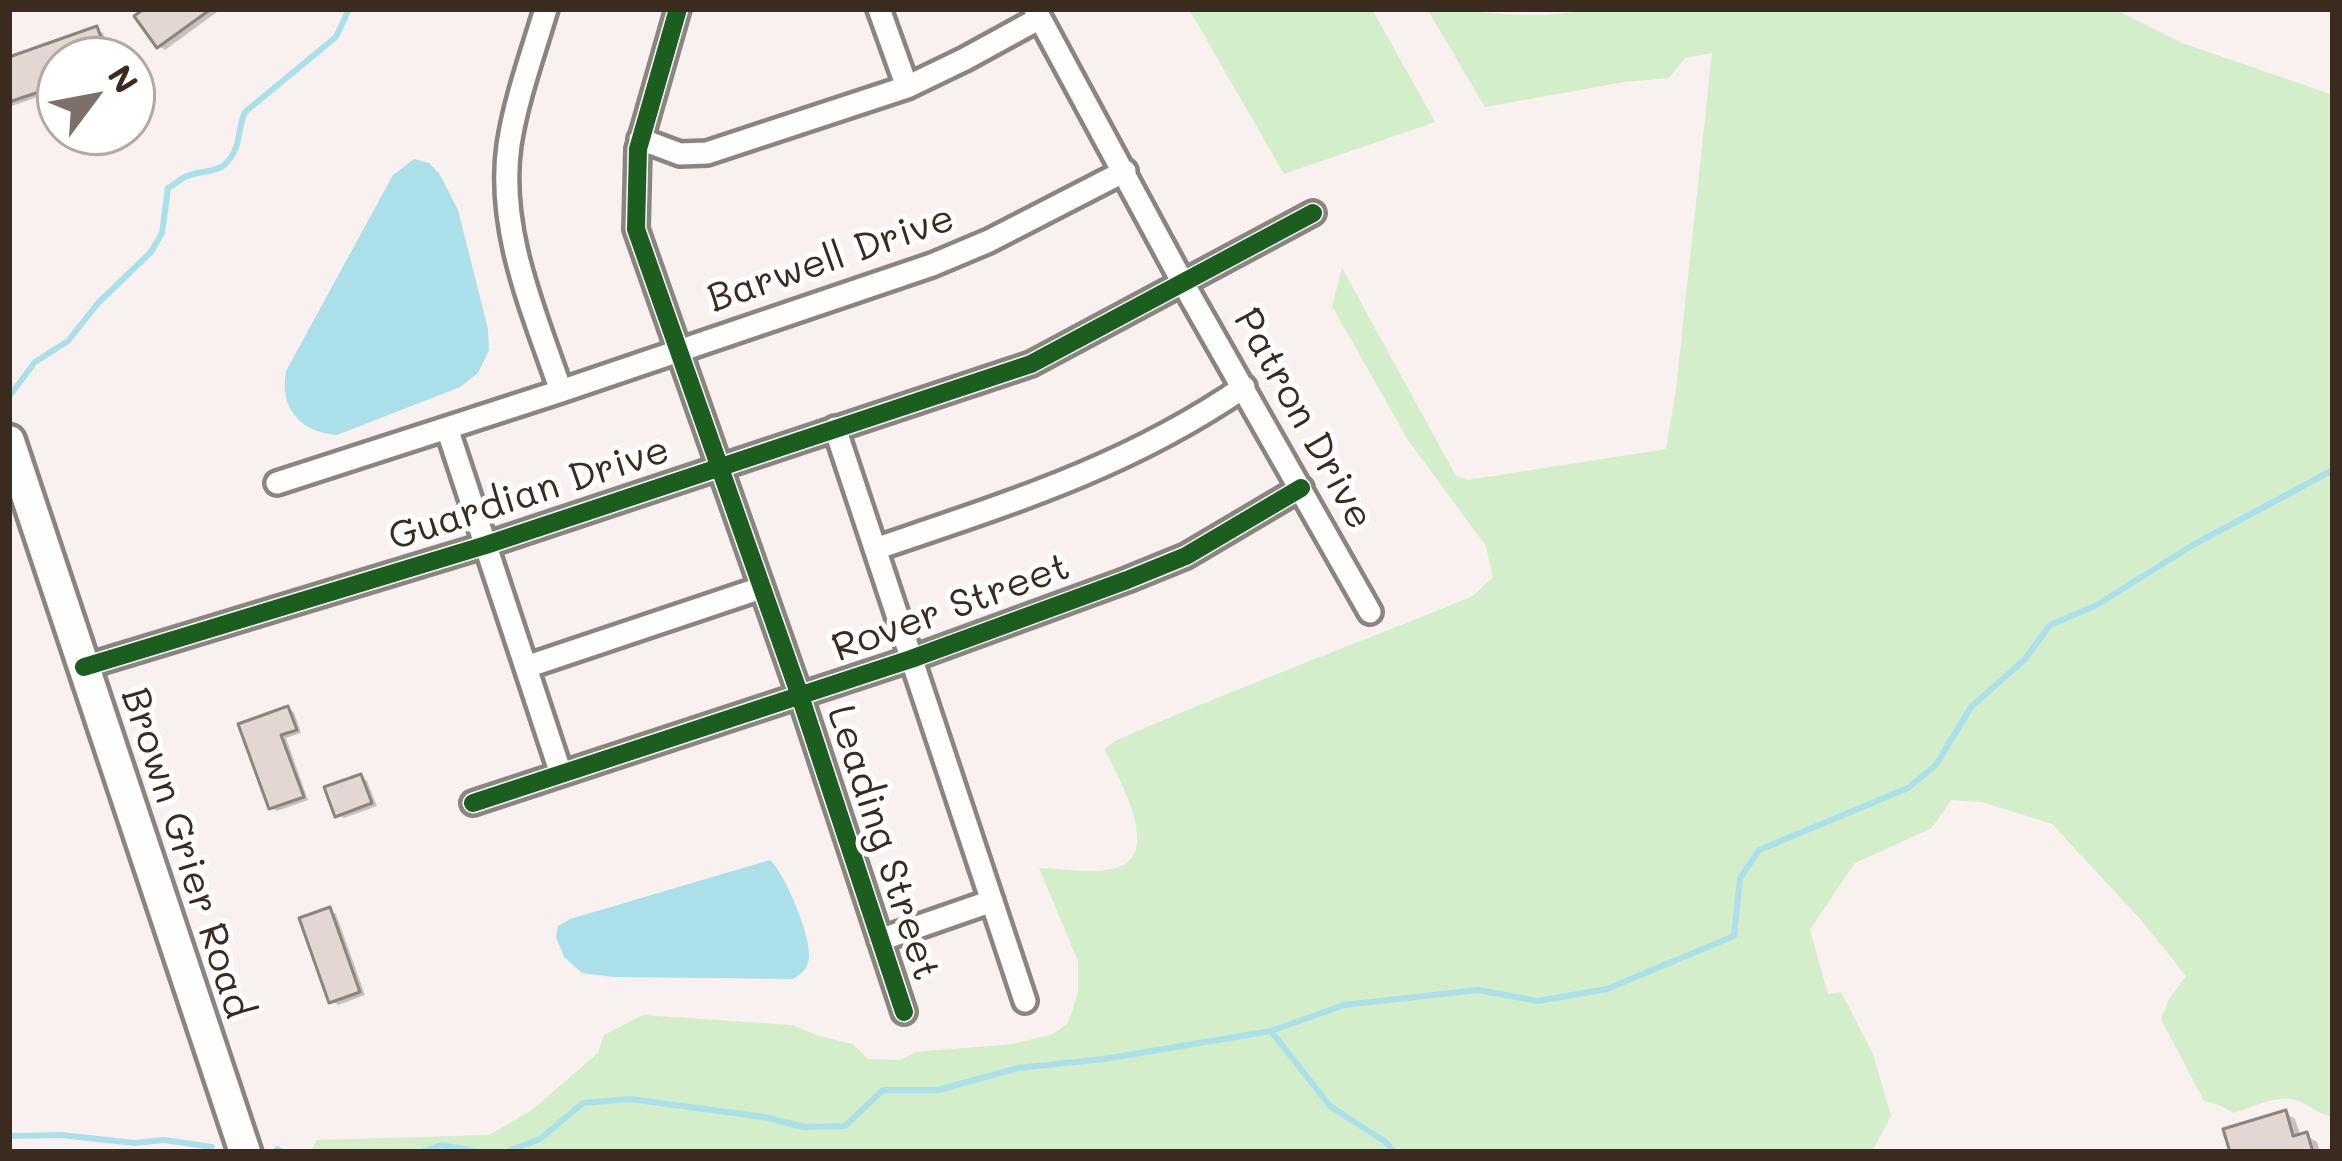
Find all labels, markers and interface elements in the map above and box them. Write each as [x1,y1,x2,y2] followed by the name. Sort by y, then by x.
[36,36,156,156] north arrow
[100,56,149,100] text: N
[702,195,960,323] street label: Barwell Drive
[1223,300,1383,538] street label: Patron Drive
[383,427,675,561] street label: Guardian Drive
[826,543,1076,673] street label: Rover Street
[110,682,262,1024] street label: Brown Grier Road
[816,700,950,986] street label: Leading Street

